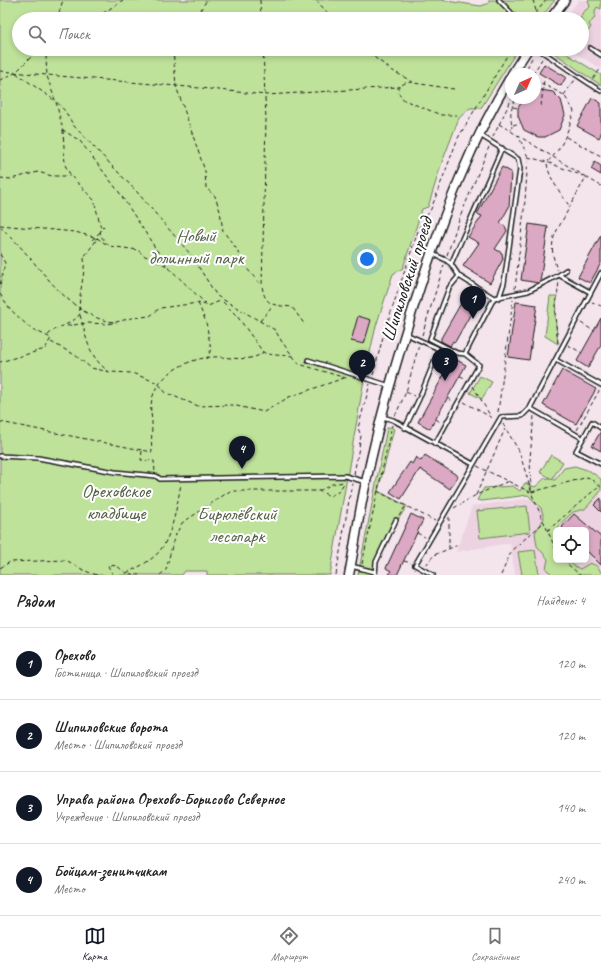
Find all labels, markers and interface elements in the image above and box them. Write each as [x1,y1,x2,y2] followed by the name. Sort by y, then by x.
[12,12,589,56] search box
[26,23,48,45] icon: search
[58,25,90,44] text: Поиск
[505,68,541,104] north arrow
[376,212,439,345] street label: Шипиловский проезд
[148,224,245,270] park label: Новый долинный парк
[357,249,377,269] your location
[460,286,486,319] pin: 1
[432,348,458,381] pin: 3
[349,350,375,383] pin: 2
[229,436,255,469] pin: 4
[82,479,152,525] park label: Ореховское кладбище
[197,502,278,548] park label: Бирюлёвский лесопарк
[553,527,589,563] map controls
[553,527,589,563] button: locate
[16,591,54,612] text: Рядом
[537,593,585,609] text: Найдено: 4
[54,646,95,665] text: Орехово
[26,656,32,672] text: 1
[557,656,585,672] text: 120 m
[54,665,198,681] text: Гостиница · Шипиловский проезд
[54,718,167,737] text: Шипиловские ворота
[26,728,32,744] text: 2
[557,728,585,744] text: 120 m
[54,737,182,753] text: Место · Шипиловский проезд
[54,790,284,809] text: Управа района Орехово-Борисово Северное
[26,800,32,816] text: 3
[557,800,585,816] text: 140 m
[54,809,199,825] text: Учреждение · Шипиловский проезд
[54,862,166,881] text: Бойцам-зенитчикам
[26,872,32,888] text: 4
[557,872,585,888] text: 240 m
[54,881,85,897] text: Место
[82,925,107,963] tab: Карта
[271,925,307,963] tab: Маршрут
[471,925,519,963] tab: Сохранённые

